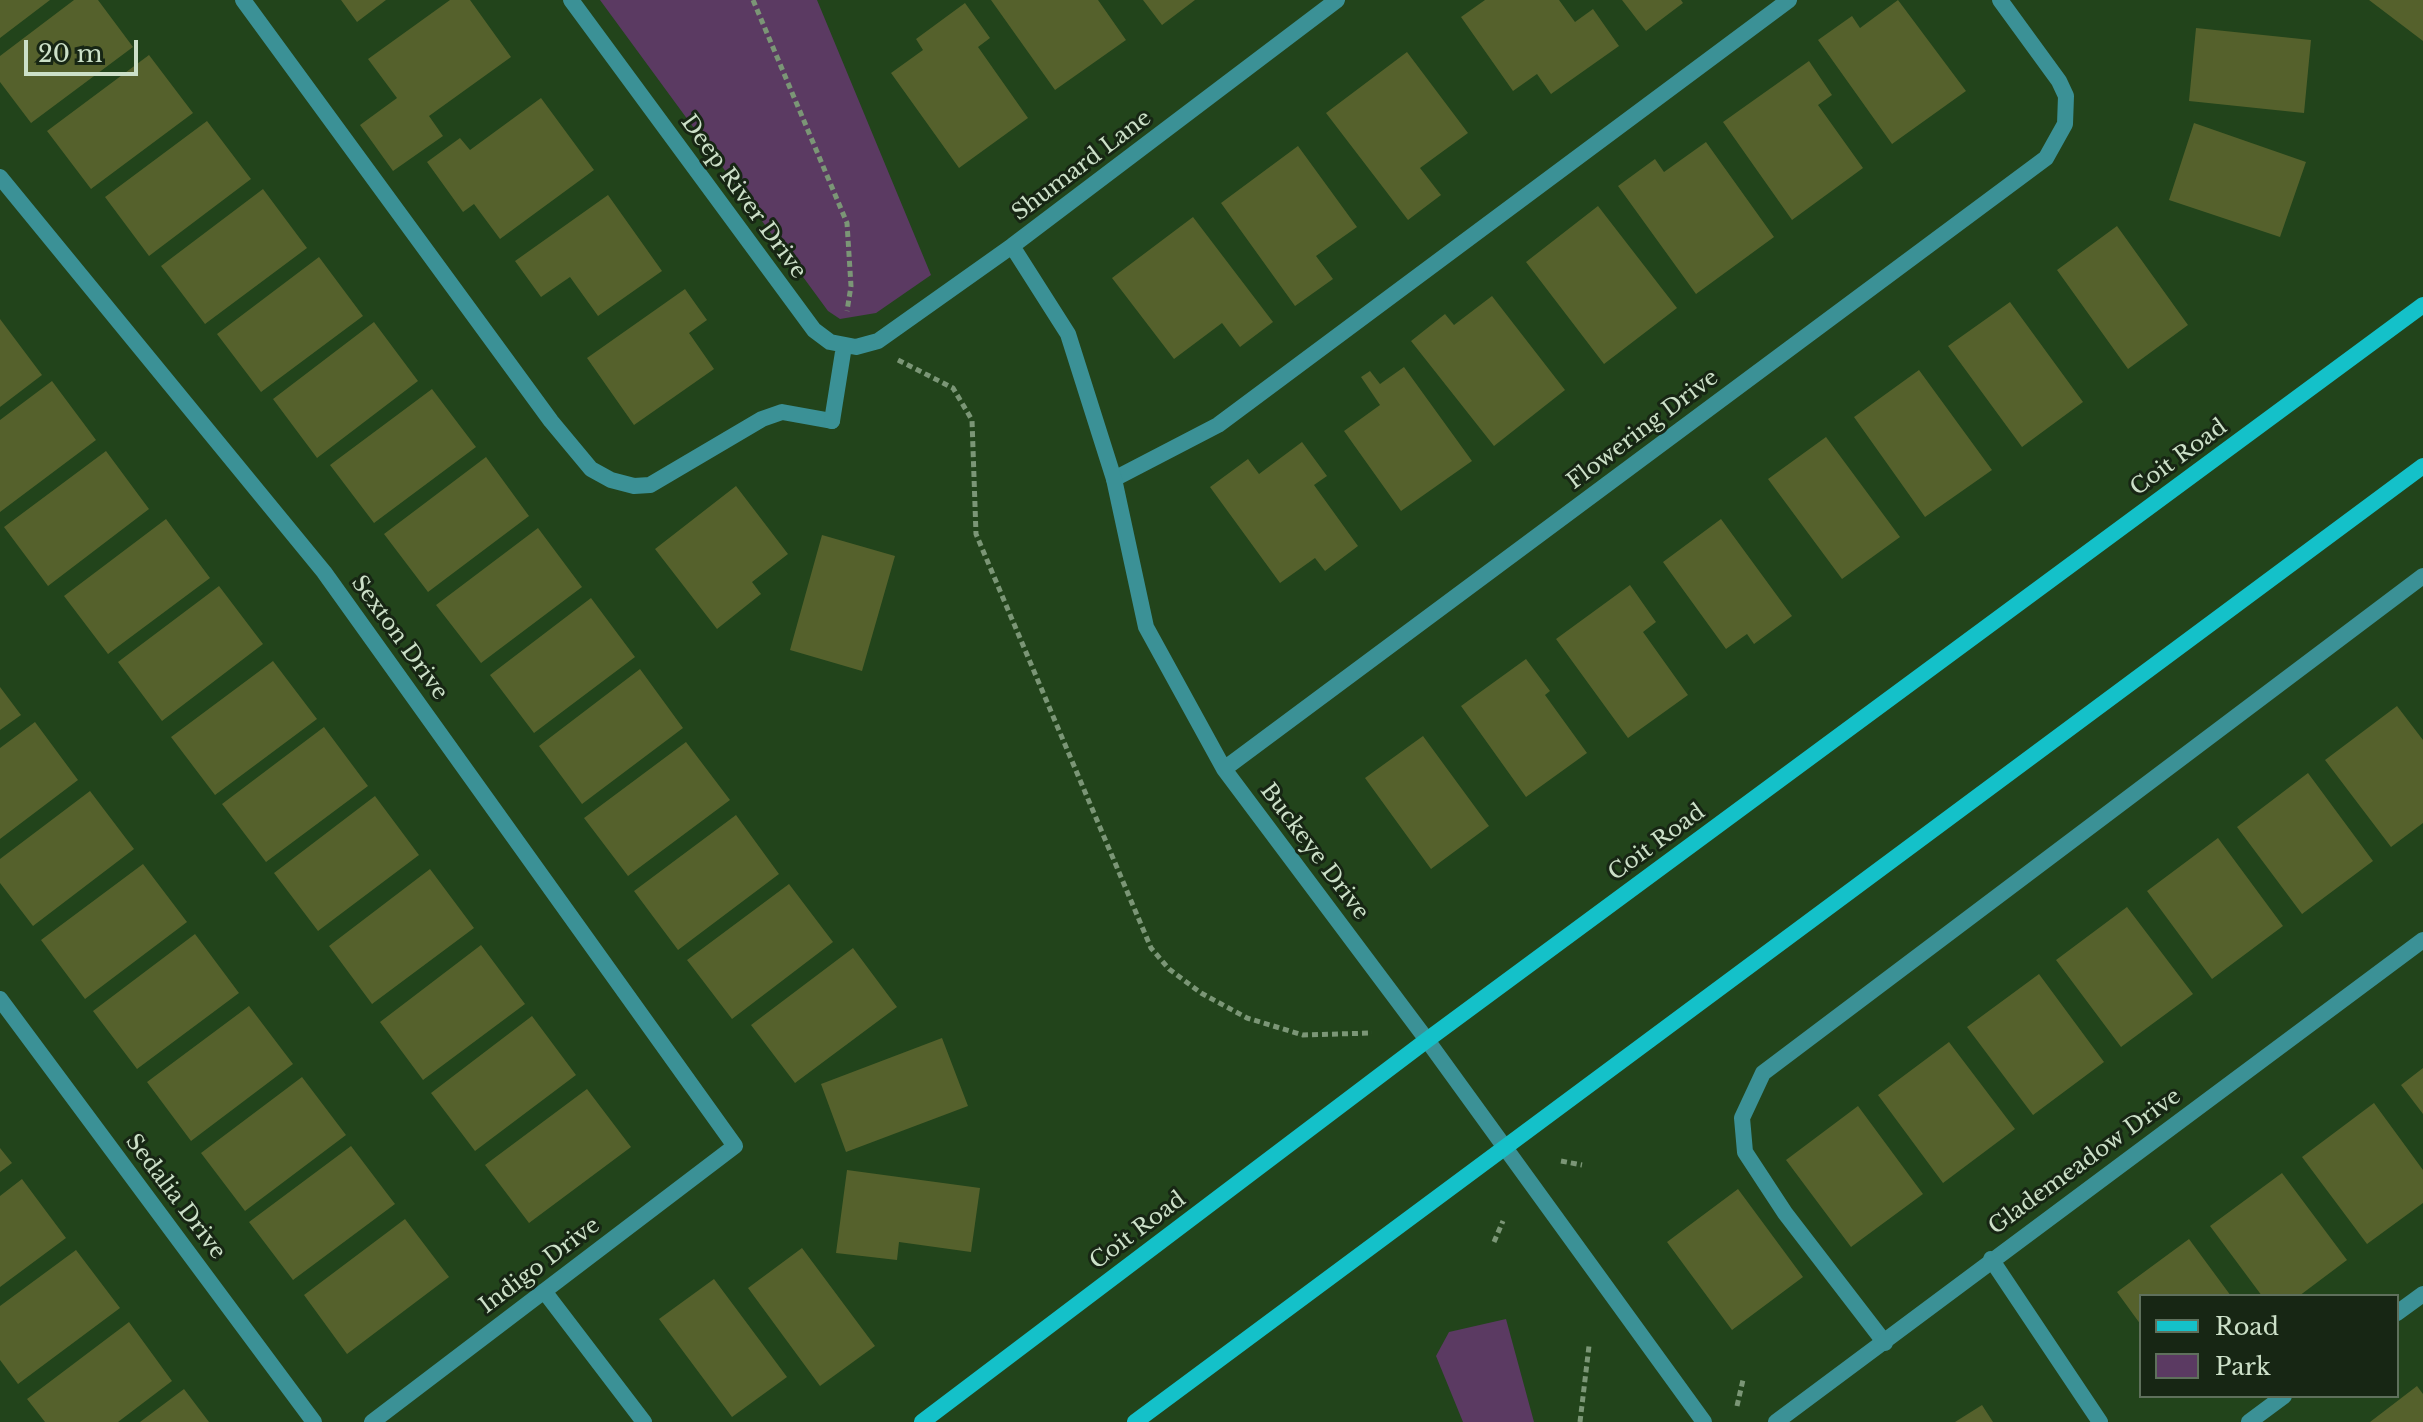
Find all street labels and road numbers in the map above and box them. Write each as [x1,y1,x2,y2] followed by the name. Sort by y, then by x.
[1007,105,1157,227] street label: Shumard Lane
[675,110,811,284] street label: Deep River Drive
[1562,365,1724,495] street label: Flowering Drive
[2126,414,2232,502] street label: Coit Road
[345,571,453,705] street label: Sexton Drive
[1254,779,1374,925] street label: Buckeye Drive
[1604,799,1710,887] street label: Coit Road
[1984,1083,2186,1241] street label: Glademeadow Drive
[119,1129,231,1265] street label: Sedalia Drive
[1085,1187,1191,1275] street label: Coit Road
[475,1212,605,1320] street label: Indigo Drive

